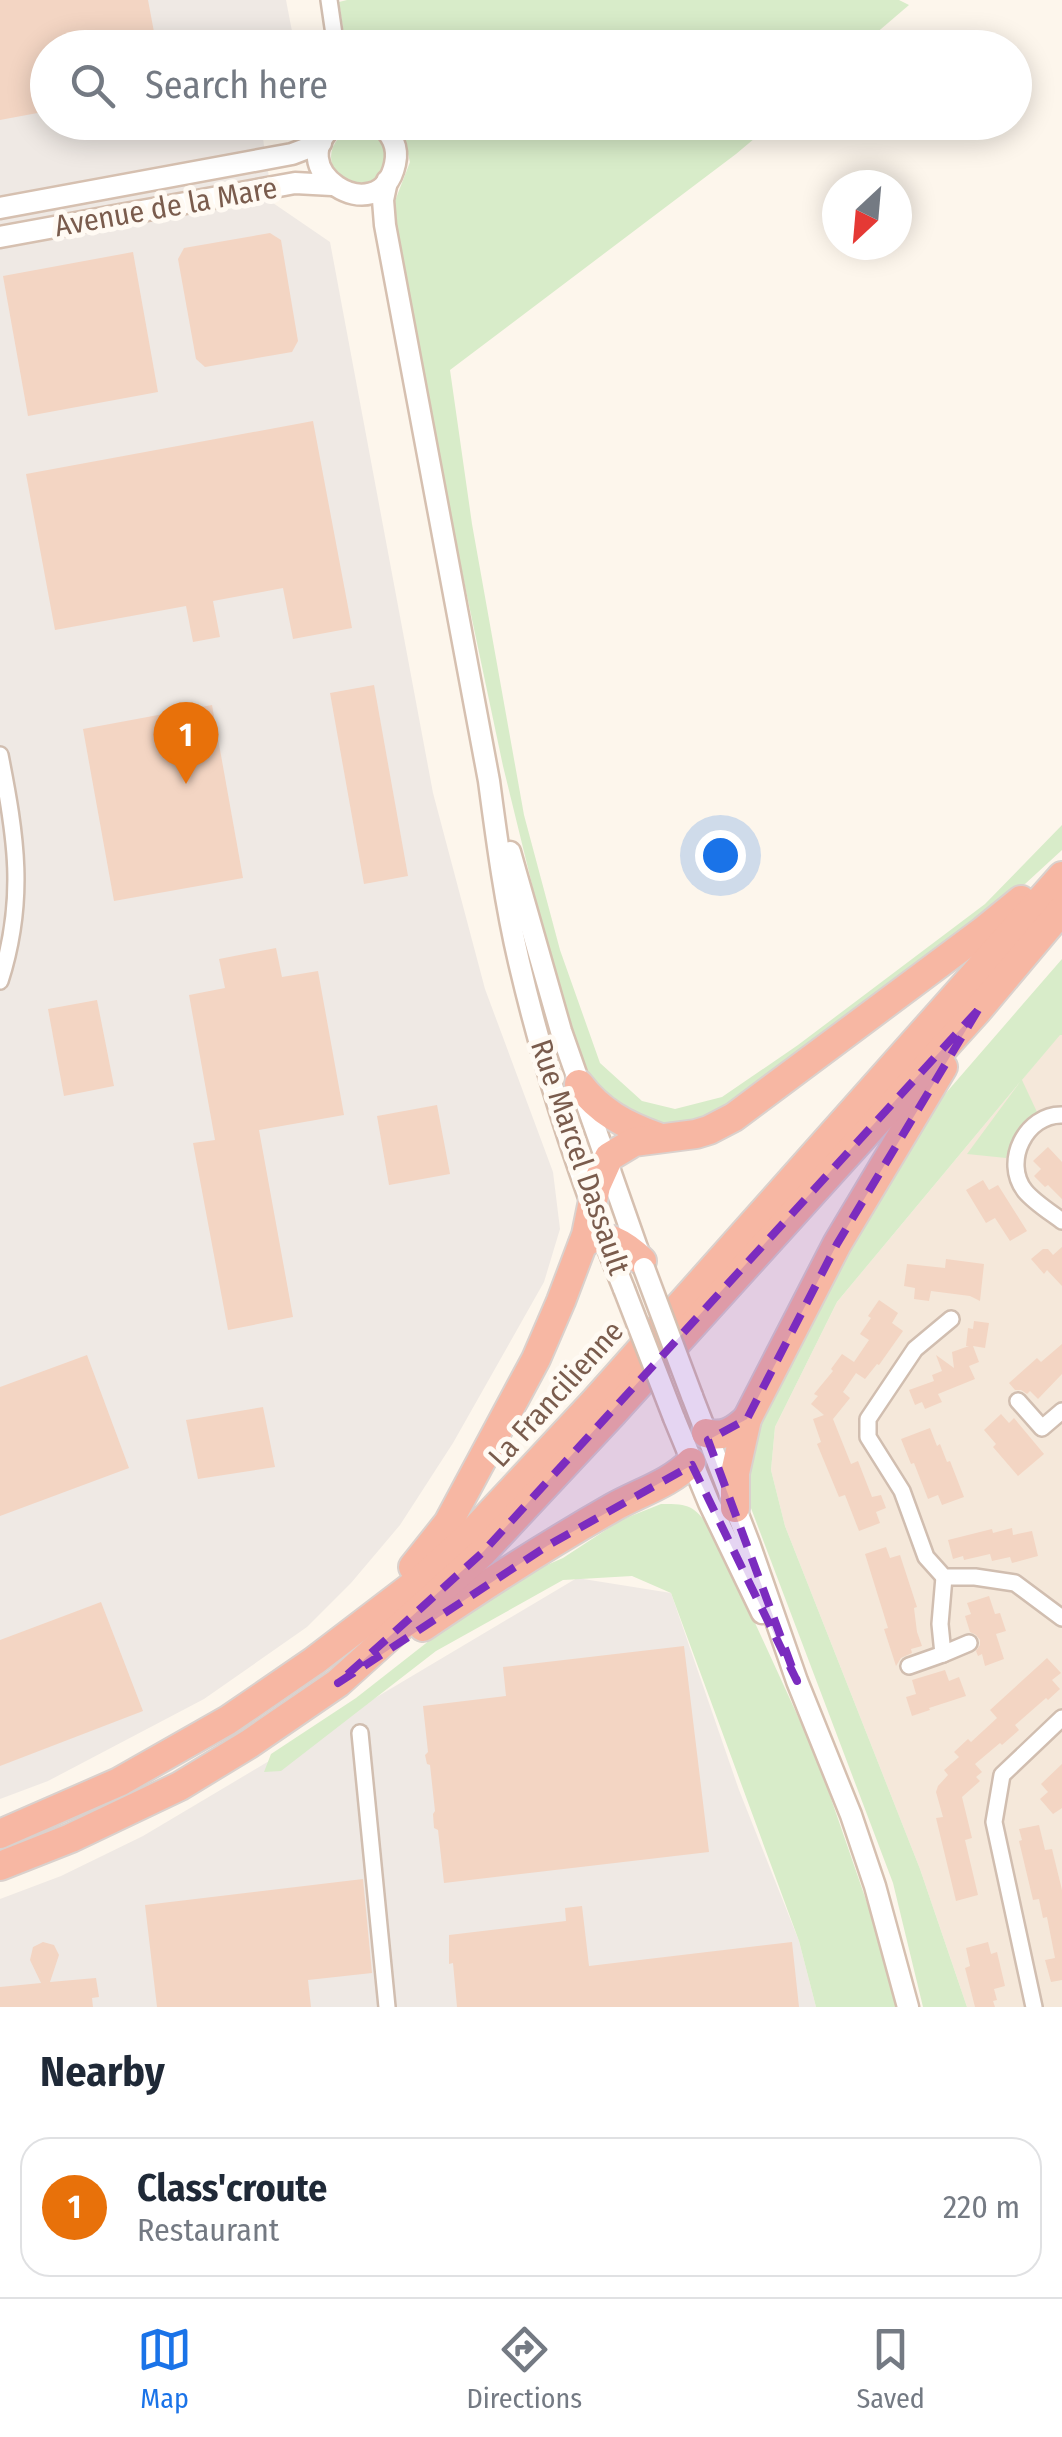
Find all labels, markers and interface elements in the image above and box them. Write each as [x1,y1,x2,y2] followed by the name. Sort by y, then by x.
[30,30,1032,140] search box
[65,58,120,113] icon: search
[145,62,328,108] text: Search here
[52,170,280,244] street label: Avenue de la Mare
[822,170,912,260] north arrow
[154,702,218,784] pin: 1
[695,830,746,881] your location
[523,1035,637,1280] street label: Rue Marcel Dassault
[481,1314,631,1474] street label: La Francilienne
[40,2047,165,2097] text: Nearby
[137,2165,327,2211] text: Class'croute
[68,2188,81,2226] text: 1
[943,2188,1020,2226] text: 220 m
[137,2211,279,2249] text: Restaurant
[137,2322,192,2415] tab: Map
[466,2322,582,2415] tab: Directions
[856,2322,925,2415] tab: Saved

